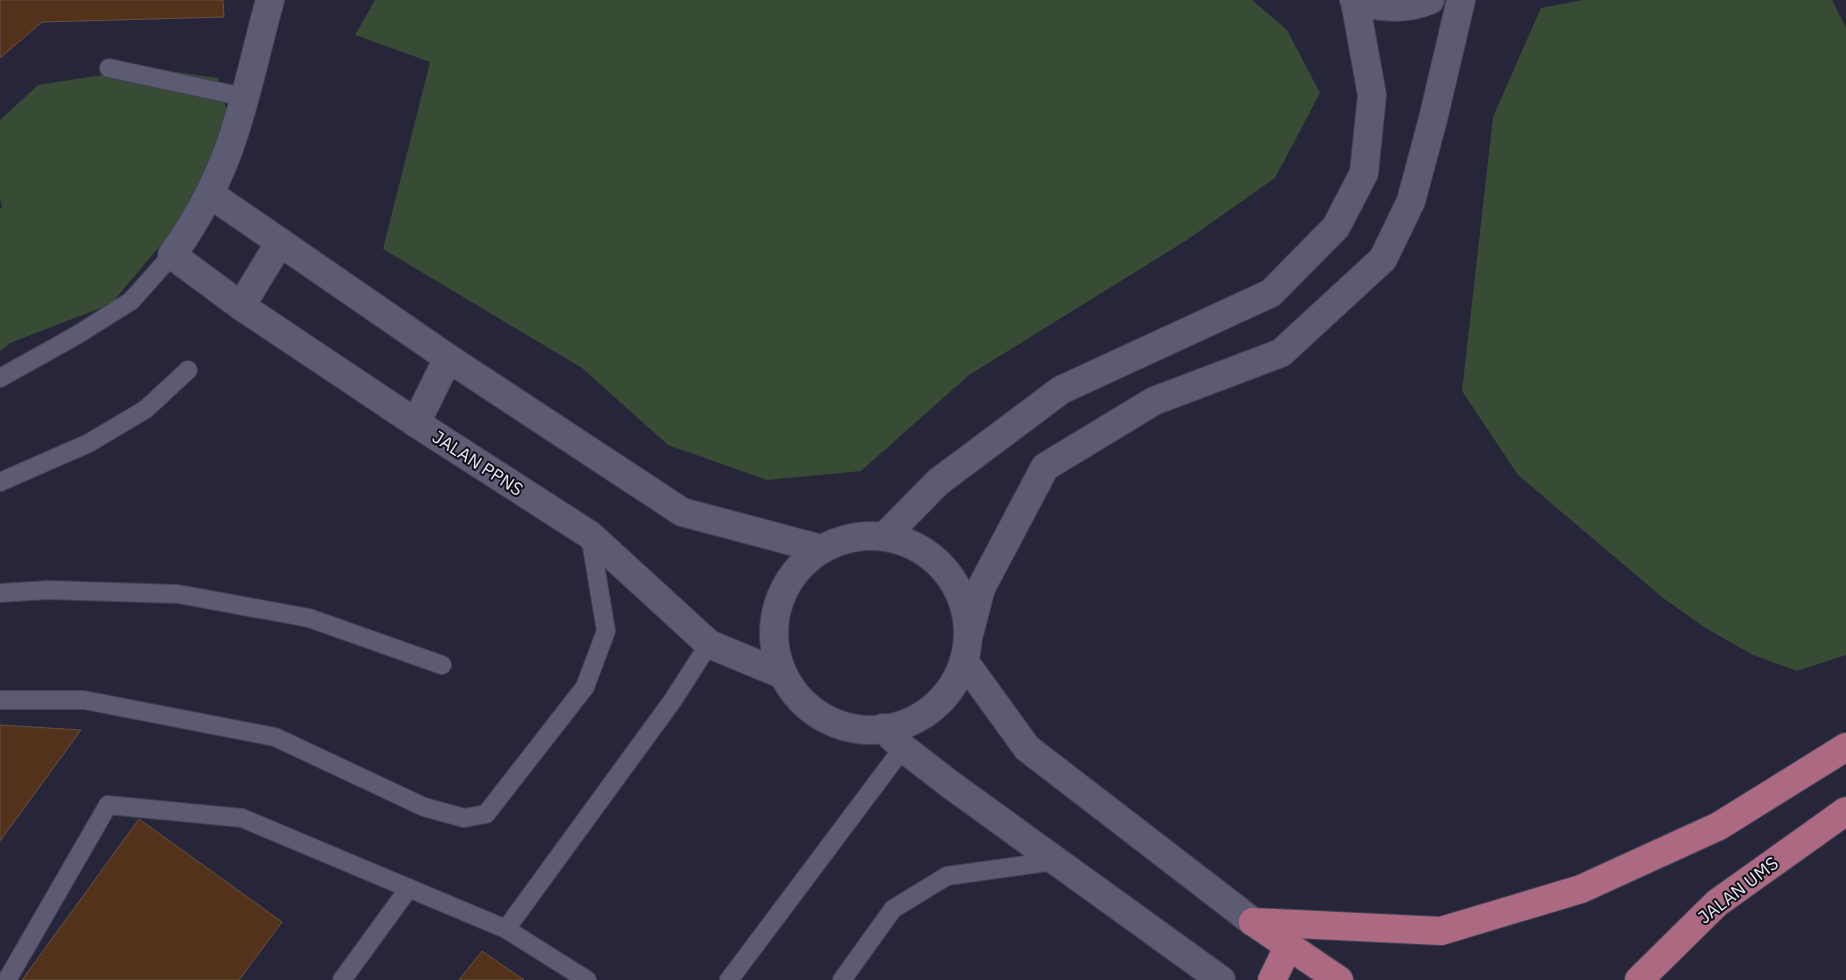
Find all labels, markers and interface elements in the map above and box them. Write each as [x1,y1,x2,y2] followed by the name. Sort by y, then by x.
[428,425,528,501] street label: JALAN PPNS
[1693,851,1783,929] street label: JALAN UMS

